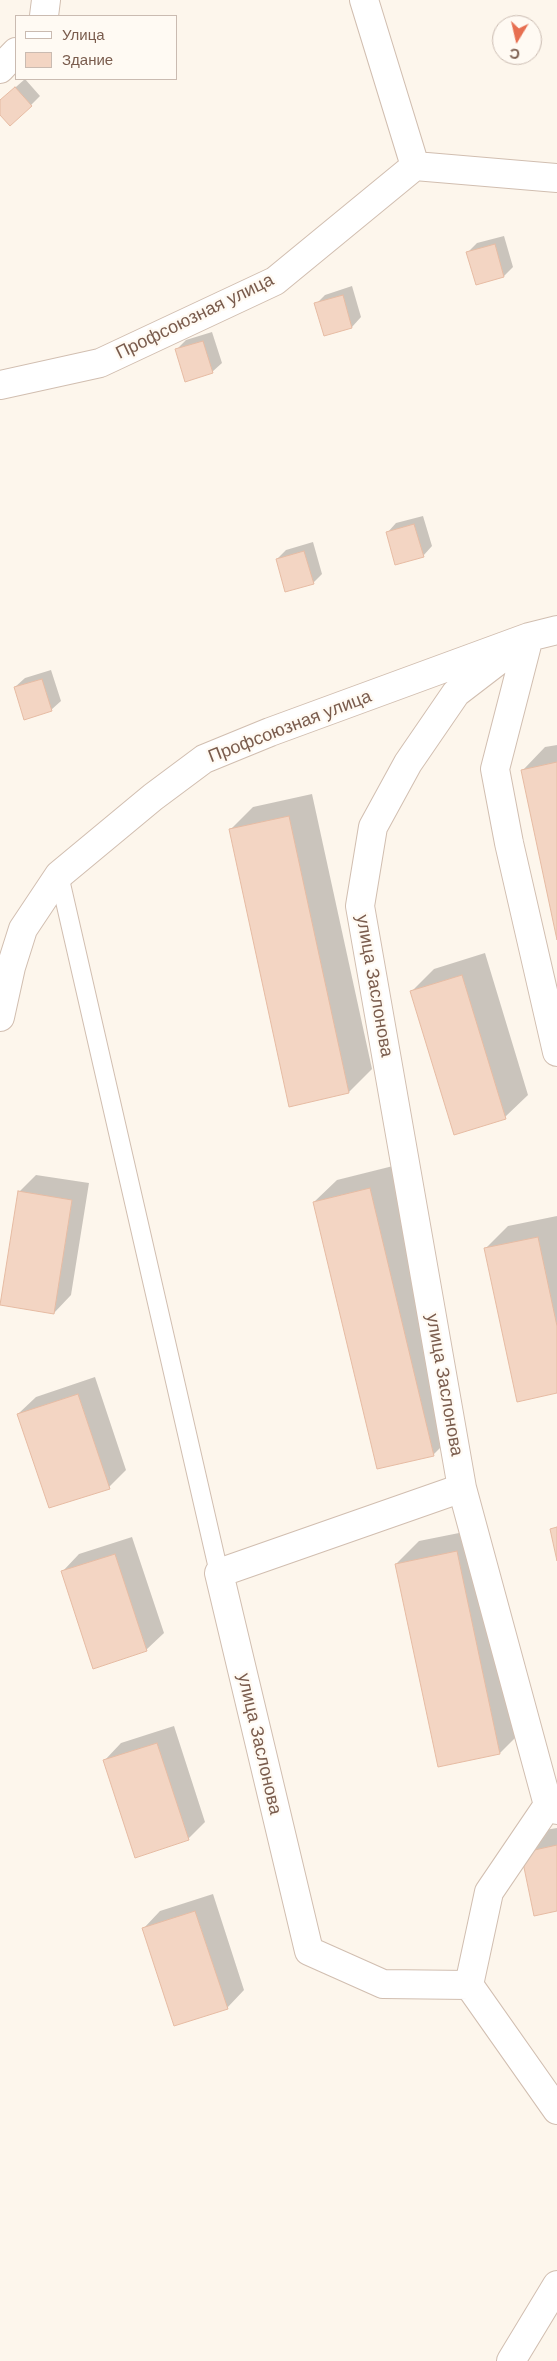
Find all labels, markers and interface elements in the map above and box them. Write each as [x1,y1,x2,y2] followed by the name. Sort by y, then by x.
[15,15,178,80] legend
[492,15,542,65] north arrow
[62,26,105,43] text: Улица
[509,45,521,63] text: С
[62,51,113,68] text: Здание
[113,269,277,365] street label: Профсоюзная улица
[205,686,375,768] street label: Профсоюзная улица
[351,913,397,1059] street label: улица Заслонова
[421,1312,467,1458] street label: улица Заслонова
[232,1671,286,1817] street label: улица Заслонова

